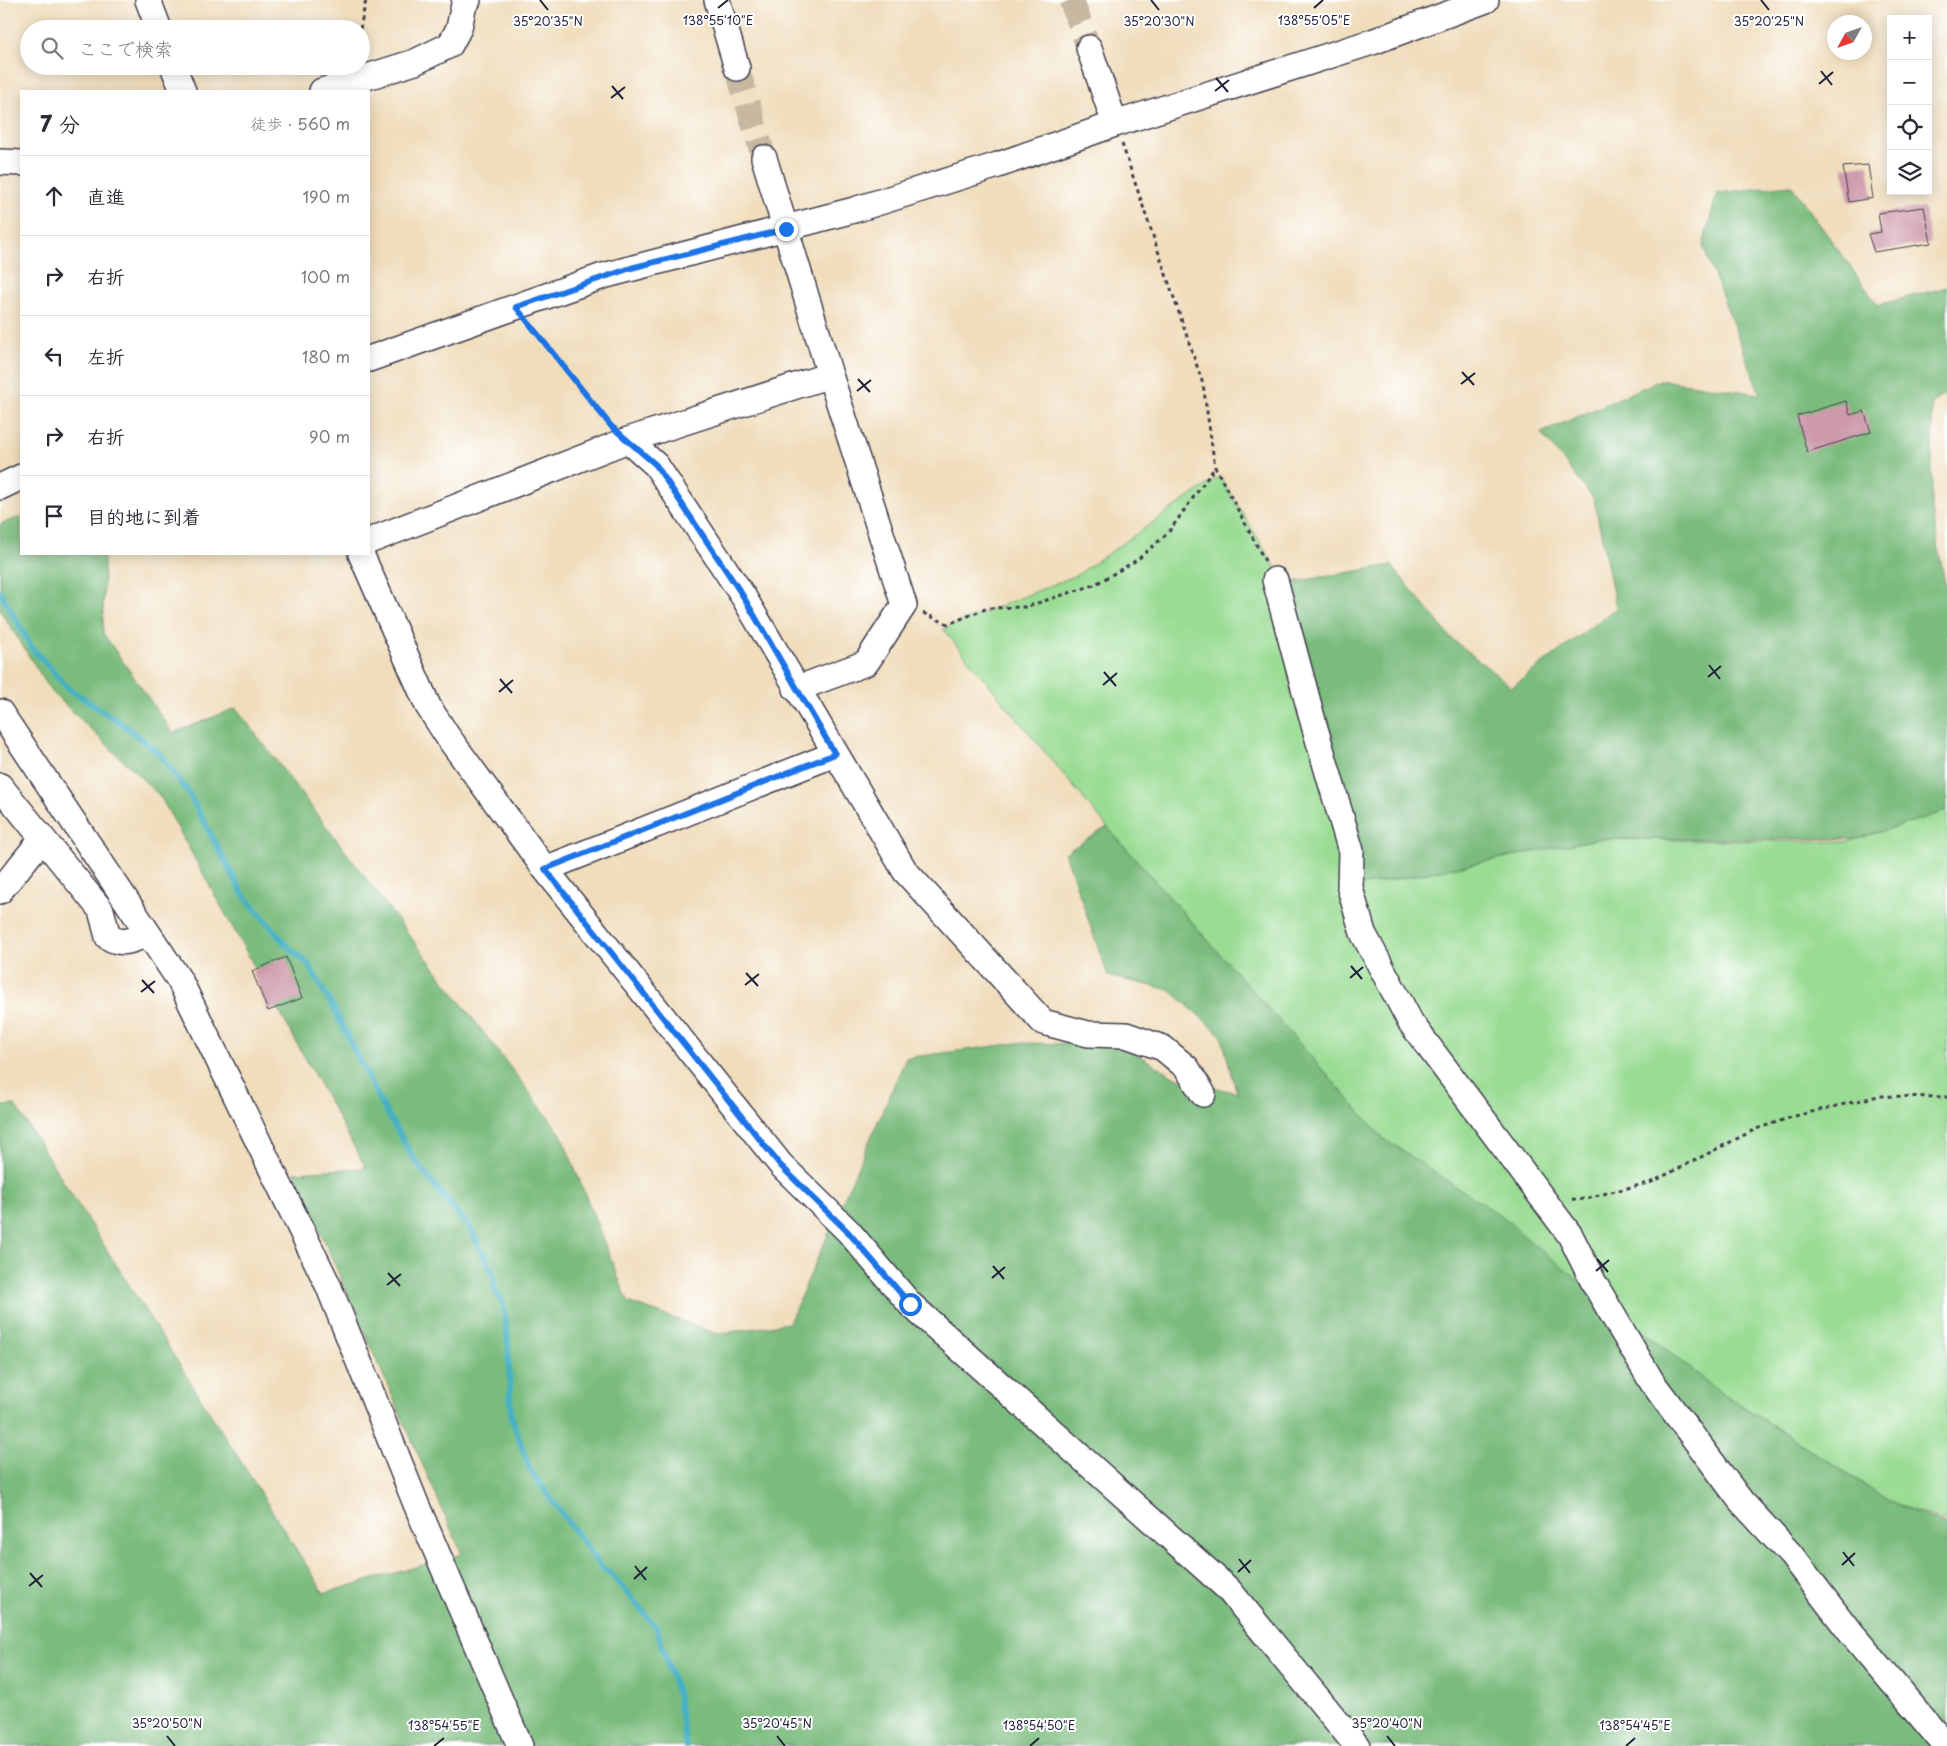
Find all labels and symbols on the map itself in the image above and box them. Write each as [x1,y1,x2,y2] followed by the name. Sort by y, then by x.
[683,11,753,29] text: 138°55'10"E
[1278,11,1350,29] text: 138°55'05"E
[513,12,583,30] text: 35°20'35"N
[1123,12,1195,30] text: 35°20'30"N
[1734,12,1804,30] text: 35°20'25"N
[1827,15,1872,60] north arrow
[775,218,798,241] route end
[899,1293,922,1316] route start
[132,1714,202,1732] text: 35°20'50"N
[742,1714,812,1732] text: 35°20'45"N
[1352,1714,1422,1732] text: 35°20'40"N
[408,1716,480,1734] text: 138°54'55"E
[1003,1716,1075,1734] text: 138°54'50"E
[1599,1716,1671,1734] text: 138°54'45"E

